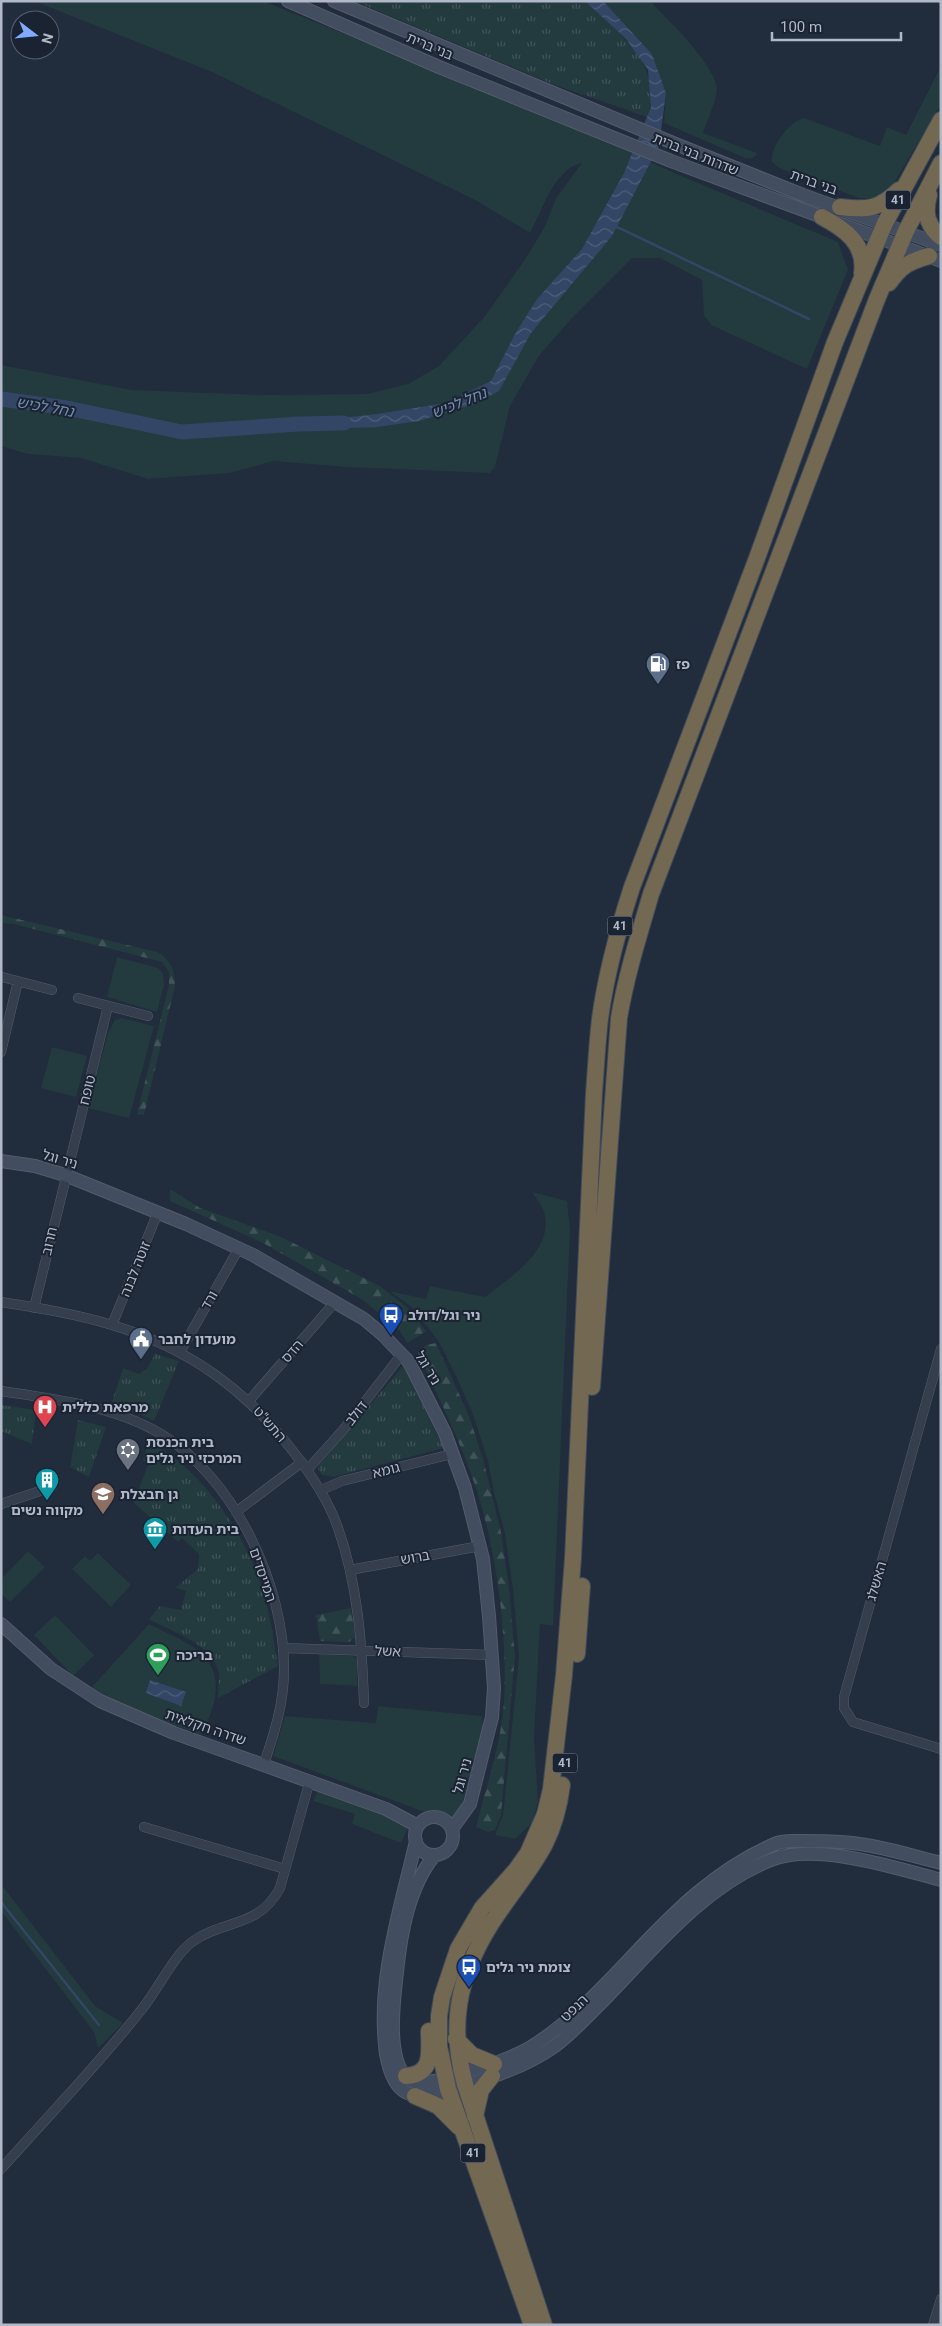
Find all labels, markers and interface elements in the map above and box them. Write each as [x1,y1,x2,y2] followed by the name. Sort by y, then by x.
[10,10,60,60] north arrow
[772,10,901,42] scale bar
[780,18,822,36] text: 100 m
[404,29,456,63] street label: בני ברית
[38,32,57,46] text: N
[651,130,741,178] street label: שדרות בני ברית
[788,166,840,198] street label: בני ברית
[886,190,910,210] road number: 41
[429,383,490,422] water label: נחל לכיש
[15,393,76,421] water label: נחל לכיש
[645,651,671,685] fuel station icon: פז
[676,656,690,672] place label: פז
[608,916,632,936] road number: 41
[76,1073,98,1107] street label: טופח
[40,1146,80,1172] street label: ניר וגל
[38,1225,60,1257] street label: חרוב
[117,1238,154,1299] street label: זוטה לבנה
[197,1288,221,1312] street label: ורד
[378,1302,404,1336] bus stop icon: ניר וגל/דולב
[408,1307,480,1323] place label: ניר וגל/דולב
[128,1326,154,1360] public building icon: מועדון לחבר
[158,1331,236,1347] place label: מועדון לחבר
[278,1336,306,1366] street label: הדס
[412,1348,444,1388] street label: ניר וגל
[32,1394,58,1428] hospital icon: מרפאת כללית
[342,1397,371,1428] street label: דולב
[62,1399,149,1415] place label: מרפאת כללית
[250,1403,290,1445] street label: התש"ט
[146,1434,242,1466] place label: בית הכנסת המרכזי ניר גלים
[115,1437,141,1471] synagogue icon: בית הכנסת המרכזי ניר גלים
[371,1459,401,1481] street label: גומא
[34,1467,60,1501] building icon: מקווה נשים
[90,1481,116,1515] school or university icon: גן חבצלת
[120,1486,179,1502] place label: גן חבצלת
[11,1502,83,1518] place label: מקווה נשים
[142,1516,168,1550] museum icon: בית העדות
[172,1521,239,1537] place label: בית העדות
[246,1546,280,1604] street label: המייסדים
[399,1547,431,1567] street label: ברוש
[863,1560,889,1602] street label: האשלג
[145,1642,171,1676] sports icon: בריכה
[375,1643,401,1659] street label: אשל
[176,1647,213,1663] place label: בריכה
[164,1706,248,1748] street label: שדרה חקלאית
[552,1754,578,1772] road number: 41
[449,1756,475,1796] street label: ניר וגל
[456,1954,482,1988] bus stop icon: צומת ניר גלים
[486,1959,571,1975] place label: צומת ניר גלים
[557,1991,591,2025] street label: הנפט
[460,2144,486,2162] road number: 41

